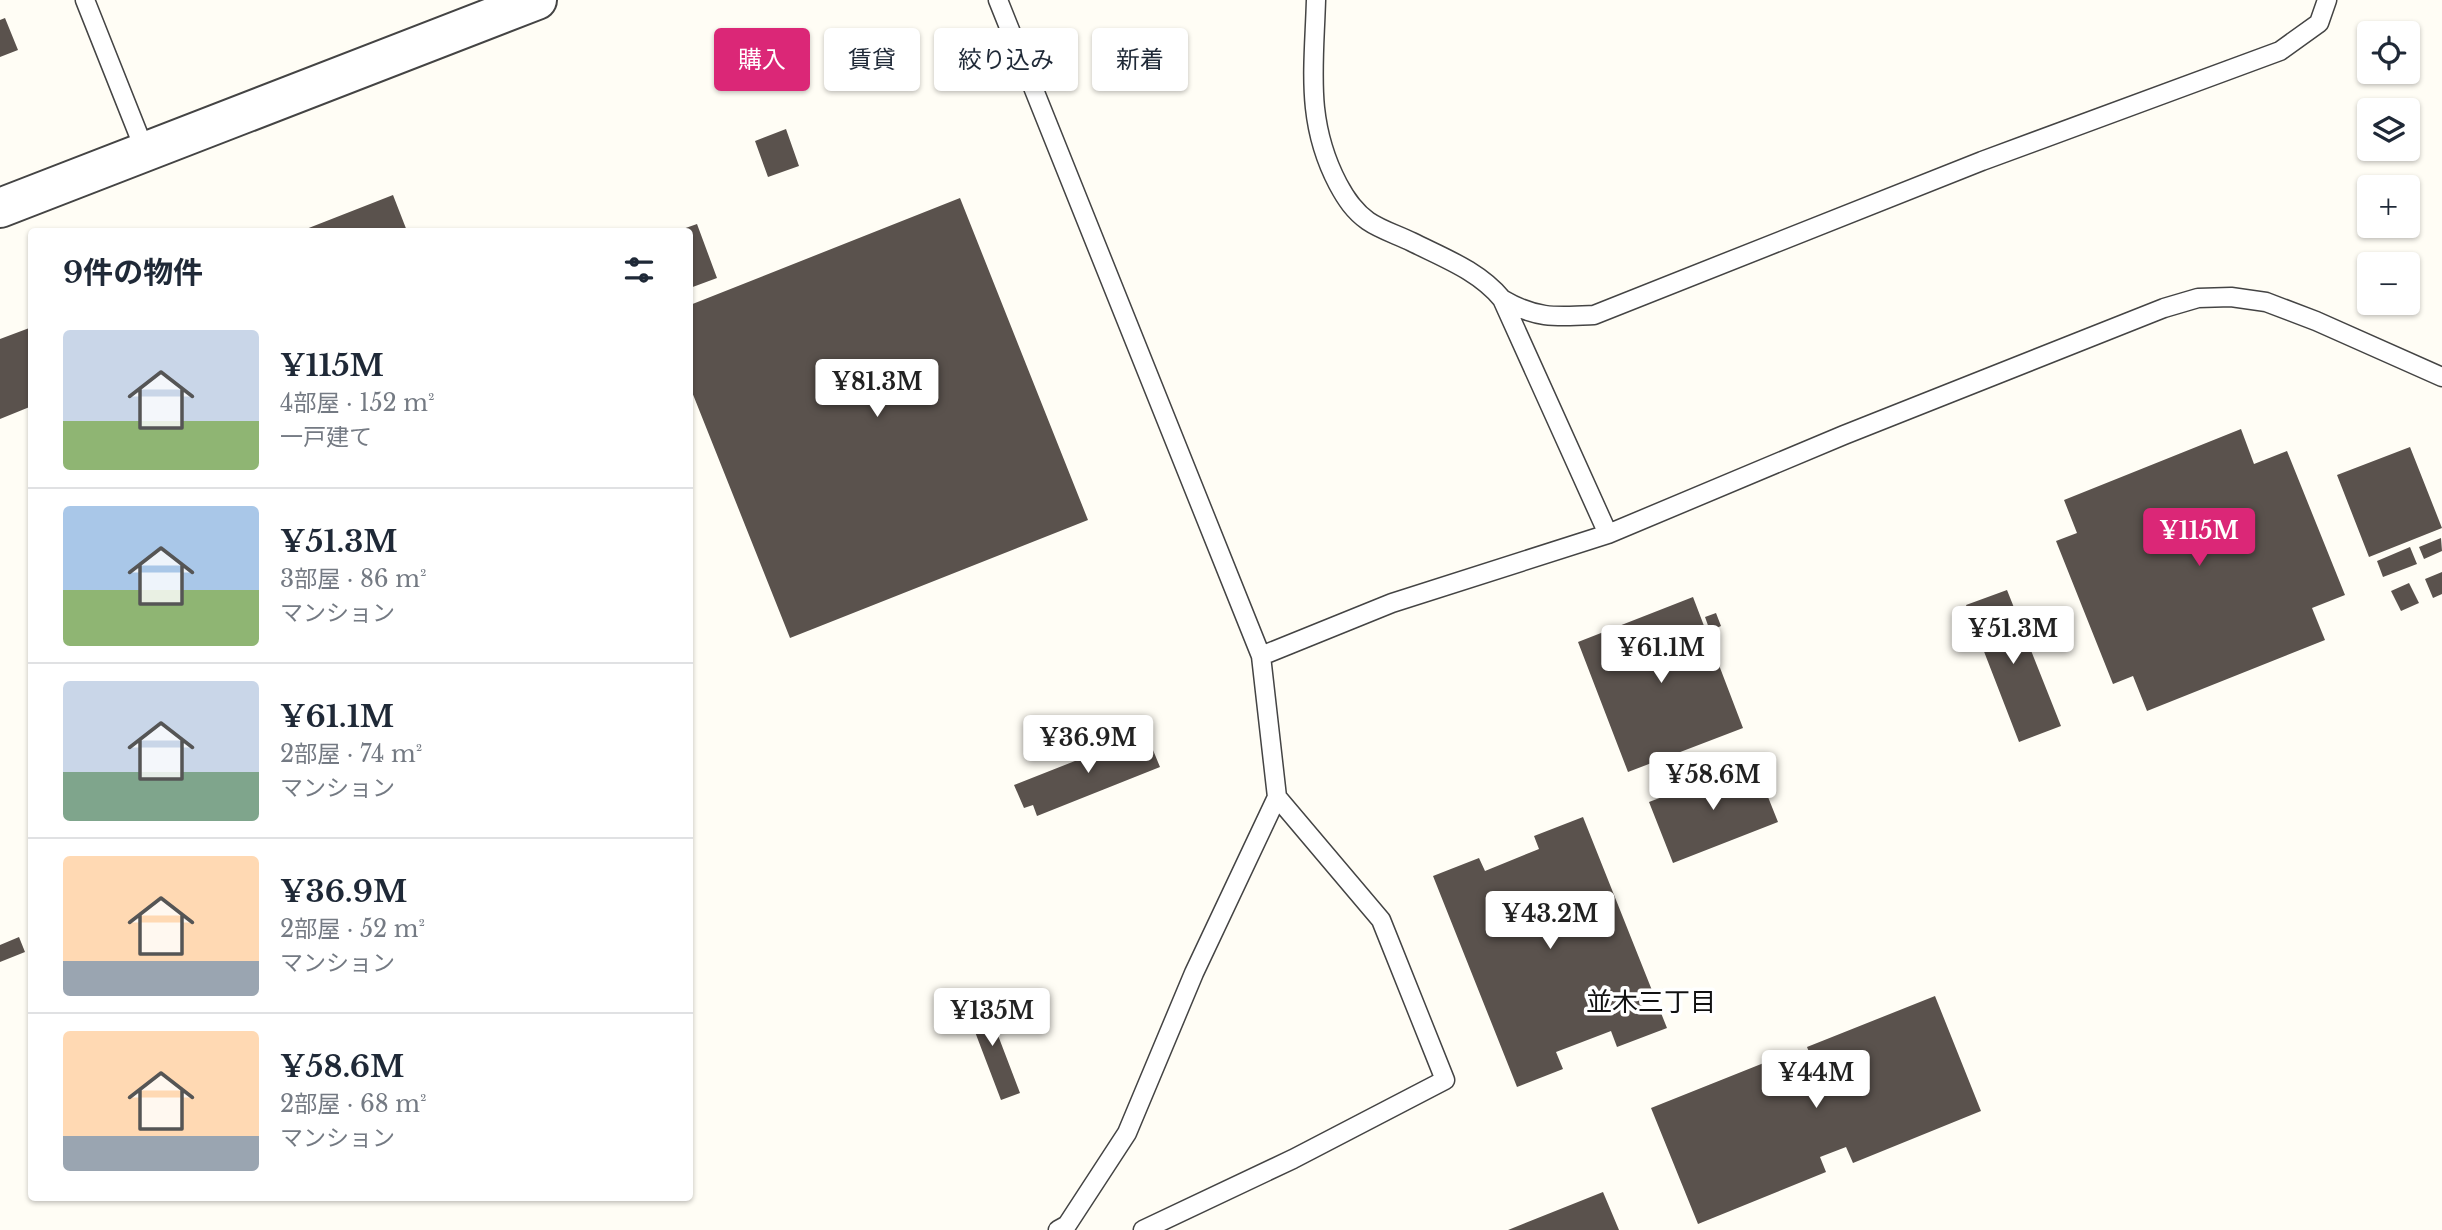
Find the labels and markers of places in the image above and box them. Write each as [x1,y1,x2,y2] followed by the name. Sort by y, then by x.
[820,360,934,419] pin: ¥81.3M
[2150,508,2248,568] pin: ¥115M
[1956,606,2070,666] pin: ¥51.3M
[1604,626,1718,685] pin: ¥61.1M
[1031,716,1145,775] pin: ¥36.9M
[1656,752,1770,812] pin: ¥58.6M
[1493,892,1607,951] pin: ¥43.2M
[943,988,1041,1048] pin: ¥135M
[1775,1050,1857,1110] pin: ¥44M

